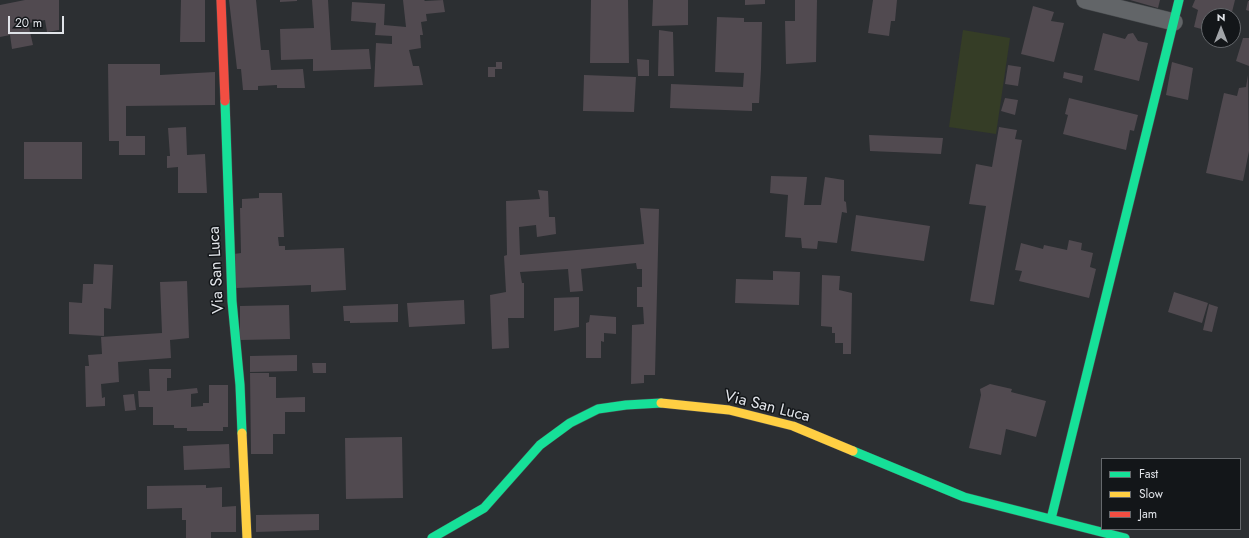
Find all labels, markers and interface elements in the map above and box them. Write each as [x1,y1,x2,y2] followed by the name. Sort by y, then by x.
[10,8,66,34] scale bar
[1201,8,1241,48] north arrow
[1217,9,1225,25] text: N
[15,14,42,32] text: 20 m
[205,226,229,314] street label: Via San Luca
[722,387,812,427] street label: Via San Luca
[1101,458,1241,530] legend
[1139,465,1158,483] text: Fast
[1139,485,1163,503] text: Slow
[1139,505,1157,523] text: Jam

